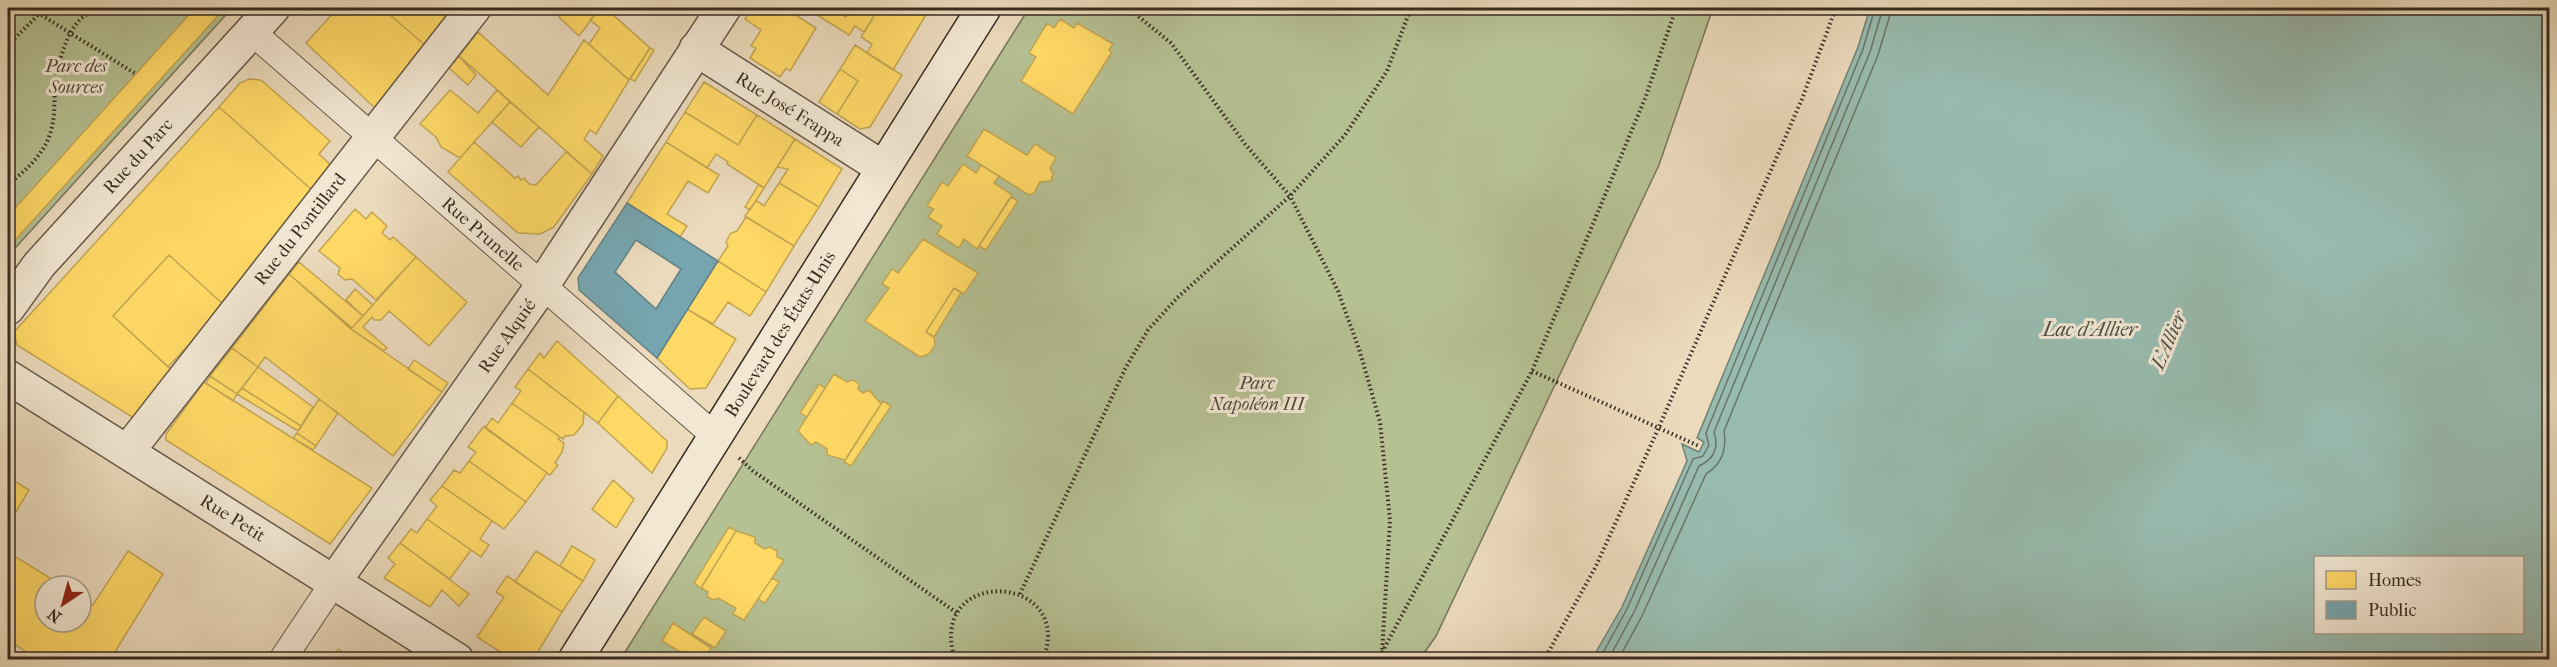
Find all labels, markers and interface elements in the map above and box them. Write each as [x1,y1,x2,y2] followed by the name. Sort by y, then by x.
[44,56,107,98] park label: Parc des Sources
[732,68,848,152] street label: Rue José Frappa
[99,114,178,198] street label: Rue du Parc
[250,169,351,290] street label: Rue du Pontillard
[437,193,528,276] street label: Rue Prunelle
[720,247,840,421] street label: Boulevard des États-Unis
[474,295,541,377] street label: Rue Alquié
[2145,306,2192,375] water label: L'Allier
[2041,318,2139,341] water label: Lac d'Allier
[1209,373,1306,415] park label: Parc Napoléon III
[196,490,270,547] street label: Rue Petit
[2314,556,2524,634] legend
[2368,570,2422,591] text: Homes
[33,574,93,634] north arrow
[2368,600,2416,621] text: Public
[43,604,65,627] text: N

